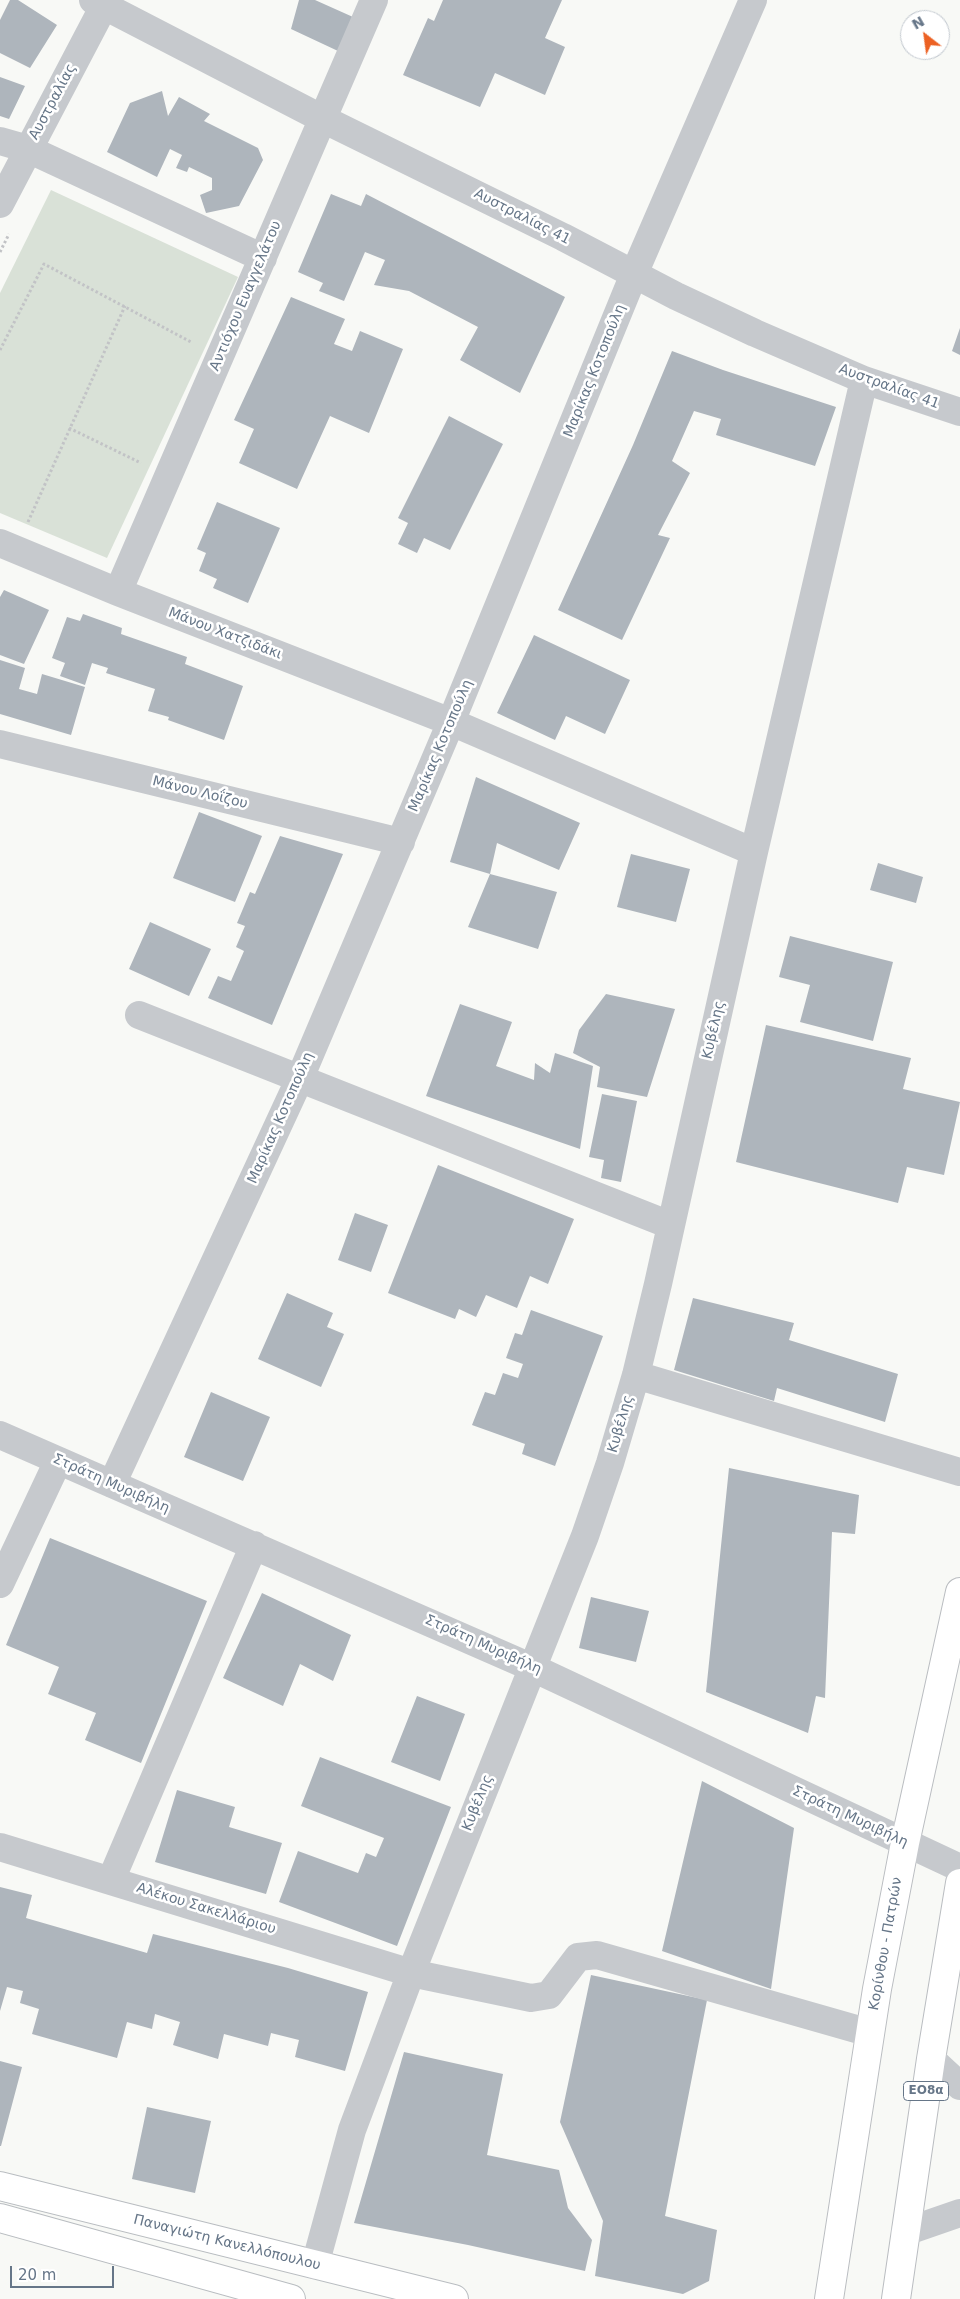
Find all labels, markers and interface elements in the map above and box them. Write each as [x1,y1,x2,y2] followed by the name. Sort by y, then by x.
[900,10,950,60] north arrow
[909,13,927,33] text: N
[26,61,80,143] street label: Αυστραλίας
[471,185,573,249] street label: Αυστραλίας 41
[207,219,285,373] street label: Αντιόχου Ευαγγελάτου
[561,302,629,440] street label: Μαρίκας Κοτοπούλη
[836,361,942,413] street label: Αυστραλίας 41
[166,605,284,663] street label: Μάνου Χατζιδάκι
[406,677,476,815] street label: Μαρίκας Κοτοπούλη
[151,773,249,813] street label: Μάνου Λοΐζου
[699,999,729,1061] street label: Κυβέλης
[244,1050,318,1186] street label: Μαρίκας Κοτοπούλη
[605,1393,637,1455] street label: Κυβέλης
[50,1451,172,1517] street label: Στράτη Μυριβήλη
[422,1612,544,1678] street label: Στράτη Μυριβήλη
[459,1772,497,1834] street label: Κυβέλης
[789,1783,911,1851] street label: Στράτη Μυριβήλη
[866,1876,906,2012] street label: Κορίνθου - Πατρών
[134,1880,278,1938] street label: Αλέκου Σακελλάριου
[904,2082,948,2100] road number: ΕΟ8α
[132,2212,322,2274] street label: Παναγιώτη Κανελλόπουλου
[12,2256,116,2288] scale bar
[18,2266,56,2284] text: 20 m

